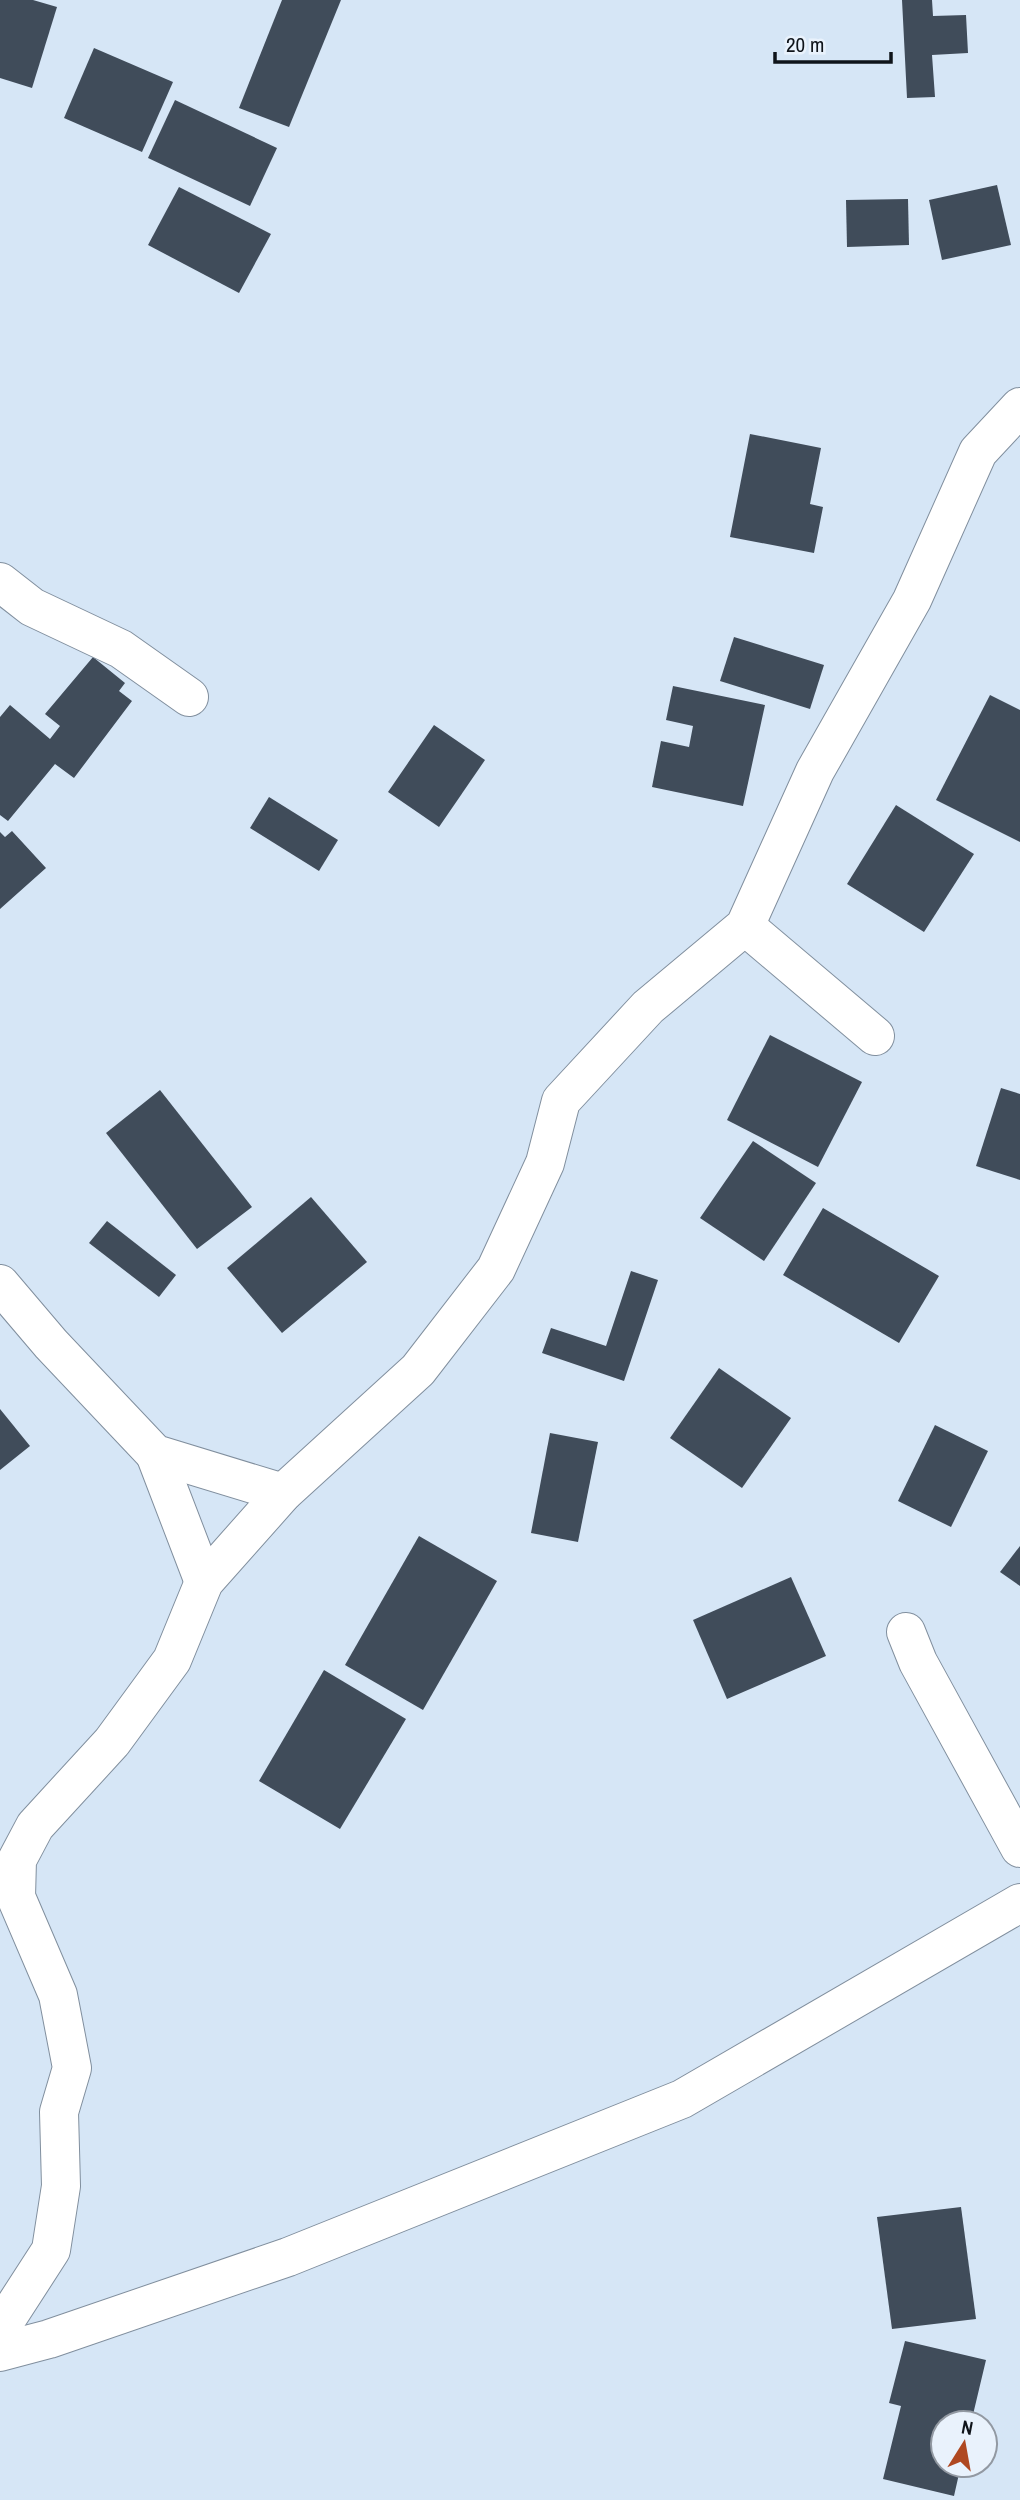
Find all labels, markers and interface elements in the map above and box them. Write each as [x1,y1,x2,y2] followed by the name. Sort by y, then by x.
[775,21,890,65] scale bar
[786,30,824,59] text: 20 m
[929,2409,999,2479] north arrow
[959,2413,975,2441] text: N

